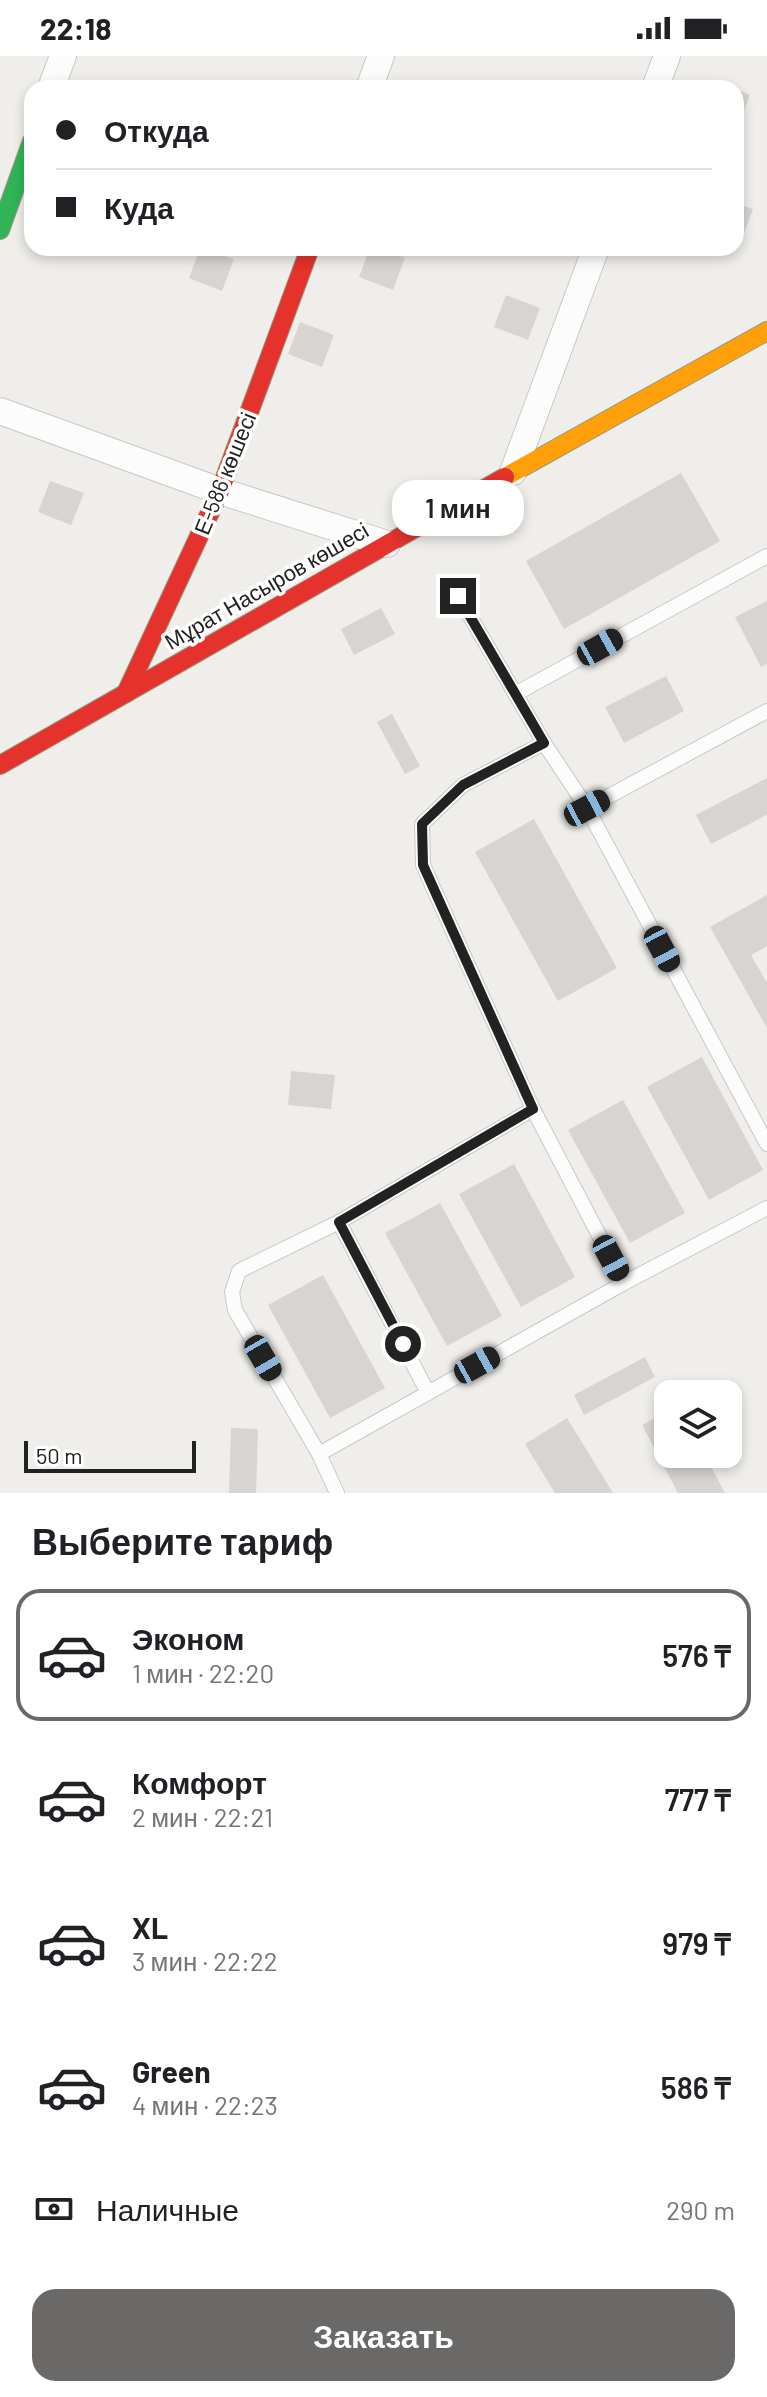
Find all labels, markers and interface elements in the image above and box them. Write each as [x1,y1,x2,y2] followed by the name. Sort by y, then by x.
[40,10,111,46] text: 22:18
[104,112,209,148] text: Откуда
[104,189,174,225] text: Куда
[188,408,260,538] street label: Е-586 көшесі
[392,480,524,536] callout: 1 мин
[425,492,491,523] text: 1 мин
[160,516,373,655] street label: Мұрат Насыров көшесі
[440,578,476,614] route end
[573,625,627,669] car
[560,786,614,830] car
[640,922,684,976] car
[589,1231,633,1285] car
[385,1326,421,1362] route start
[241,1331,285,1385] car
[450,1343,504,1387] car
[654,1380,742,1468] map controls
[654,1380,742,1468] button: layers
[24,1437,196,1473] scale bar
[36,1442,82,1468] text: 50 m
[32,1519,333,1562] text: Выберите тариф
[36,1619,108,1691] icon: car
[132,1620,245,1656] text: Эконом
[662,1637,731,1673] text: 576 ₸
[132,1657,274,1688] text: 1 мин · 22:20
[36,1763,108,1835] icon: car
[132,1764,267,1800] text: Комфорт
[665,1781,731,1817] text: 777 ₸
[132,1801,273,1832] text: 2 мин · 22:21
[36,1907,108,1979] icon: car
[132,1909,168,1945] text: XL
[662,1925,731,1961] text: 979 ₸
[132,1945,278,1976] text: 3 мин · 22:22
[36,2051,108,2123] icon: car
[132,2053,211,2089] text: Green
[661,2069,731,2105] text: 586 ₸
[132,2089,278,2120] text: 4 мин · 22:23
[32,2187,76,2231] icon: cash
[96,2191,239,2227] text: Наличные
[666,2194,735,2225] text: 290 m
[32,2289,735,2381] button: Заказать

